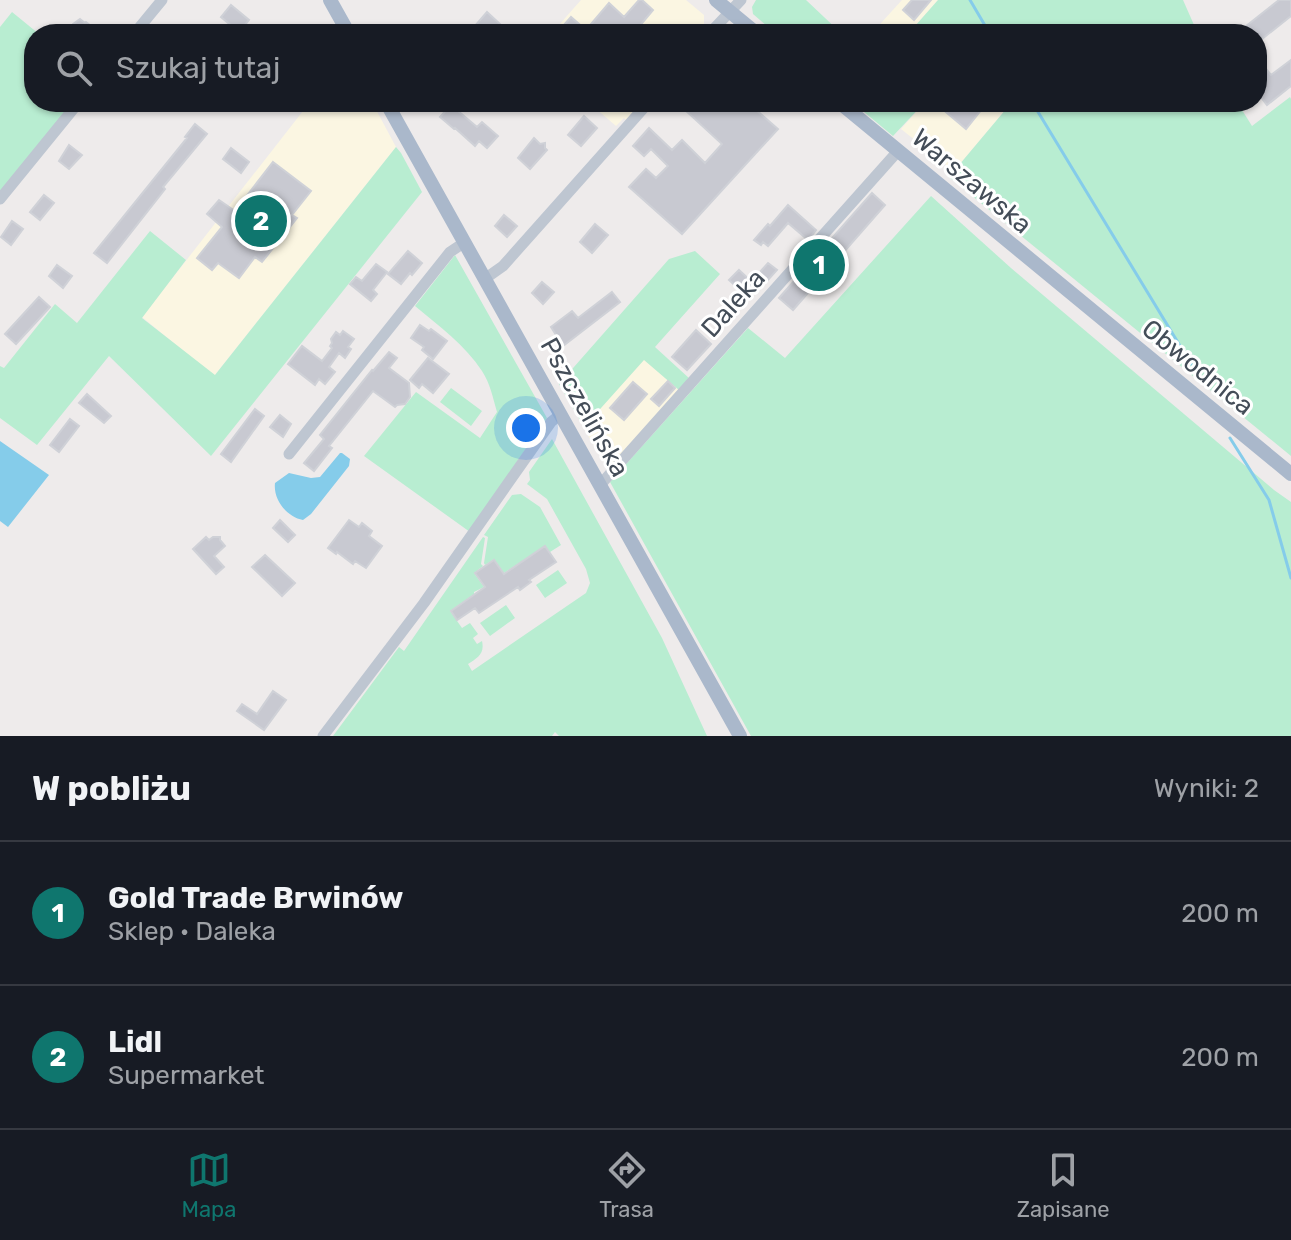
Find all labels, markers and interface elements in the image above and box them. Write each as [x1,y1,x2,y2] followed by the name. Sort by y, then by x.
[24,24,1267,112] search box
[52,46,96,90] icon: search
[116,50,280,86] text: Szukaj tutaj
[906,122,1038,240] street label: Warszawska
[235,191,287,251] pin: 2
[793,235,845,295] pin: 1
[695,263,772,344] street label: Daleka
[1136,313,1260,422] street label: Obwodnica
[534,332,635,482] street label: Pszczelińska
[506,408,546,448] your location
[32,768,191,809] text: W pobliżu
[1154,773,1259,804] text: Wyniki: 2
[108,880,403,916] text: Gold Trade Brwinów
[52,898,64,929] text: 1
[1181,898,1259,929] text: 200 m
[108,916,276,947] text: Sklep · Daleka
[108,1024,162,1060] text: Lidl
[50,1042,66,1073] text: 2
[1181,1042,1259,1073] text: 200 m
[108,1060,265,1091] text: Supermarket
[181,1148,236,1223] tab: Mapa
[599,1148,654,1223] tab: Trasa
[1017,1148,1110,1223] tab: Zapisane

